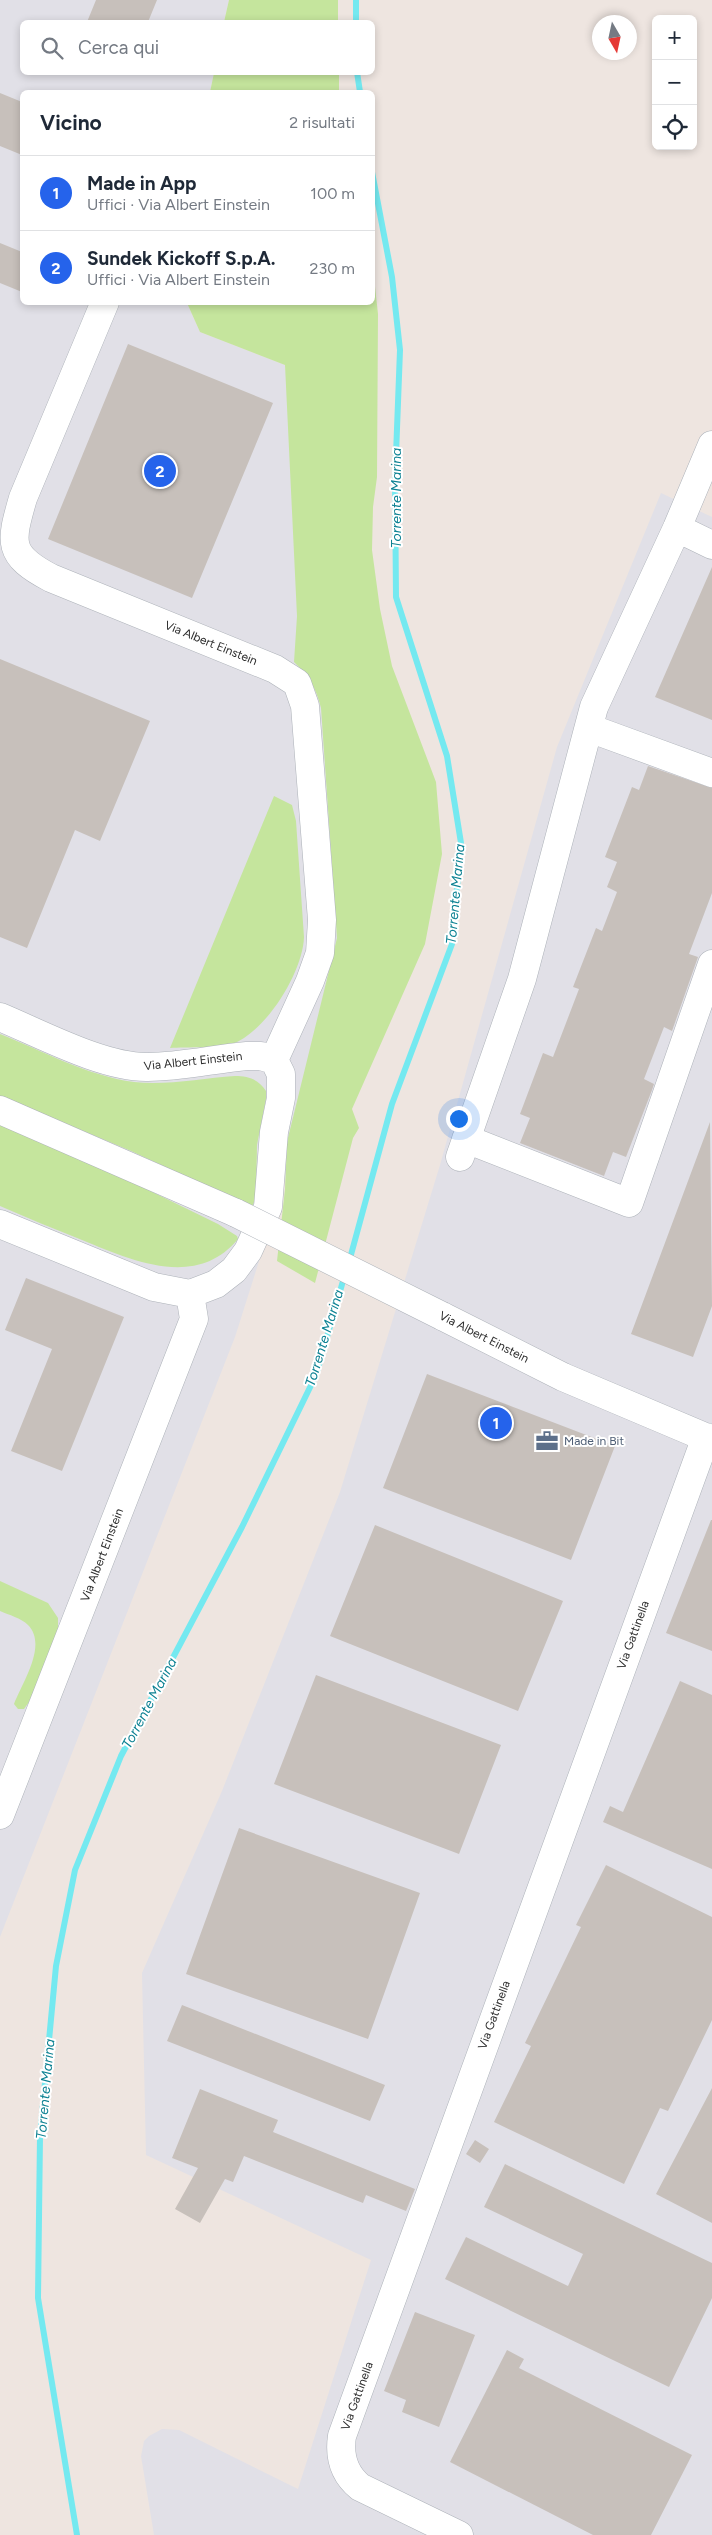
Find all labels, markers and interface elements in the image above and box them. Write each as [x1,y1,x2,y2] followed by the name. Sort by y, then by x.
[592,15,637,60] north arrow
[652,15,697,150] map controls
[652,15,697,60] button: +
[20,20,375,75] search box
[38,34,66,62] icon: search
[78,36,159,59] text: Cerca qui
[652,60,697,105] button: −
[652,105,697,150] button: locate
[40,110,102,135] text: Vicino
[289,113,355,132] text: 2 risultati
[87,172,196,195] text: Made in App
[53,184,59,203] text: 1
[310,184,355,203] text: 100 m
[87,195,270,214] text: Uffici · Via Albert Einstein
[87,247,276,270] text: Sundek Kickoff S.p.A.
[51,259,61,278] text: 2
[310,259,355,278] text: 230 m
[87,270,270,289] text: Uffici · Via Albert Einstein
[388,448,405,548] water label: Torrente Marina
[144,452,176,490] pin: 2
[163,618,260,668] street label: Via Albert Einstein
[443,843,468,945] water label: Torrente Marina
[143,1049,243,1073] street label: Via Albert Einstein
[446,1106,472,1132] your location
[302,1288,347,1389] water label: Torrente Marina
[437,1308,531,1366] street label: Via Albert Einstein
[480,1404,512,1442] pin: 1
[534,1428,560,1454] office icon: Made in Bit
[564,1434,624,1448] place label: Made in Bit
[78,1506,126,1604] street label: Via Albert Einstein
[614,1599,652,1671] street label: Via Gattinella
[118,1655,181,1752] water label: Torrente Marina
[475,1979,513,2051] street label: Via Gattinella
[33,2038,58,2140] water label: Torrente Marina
[338,2360,376,2432] street label: Via Gattinella

